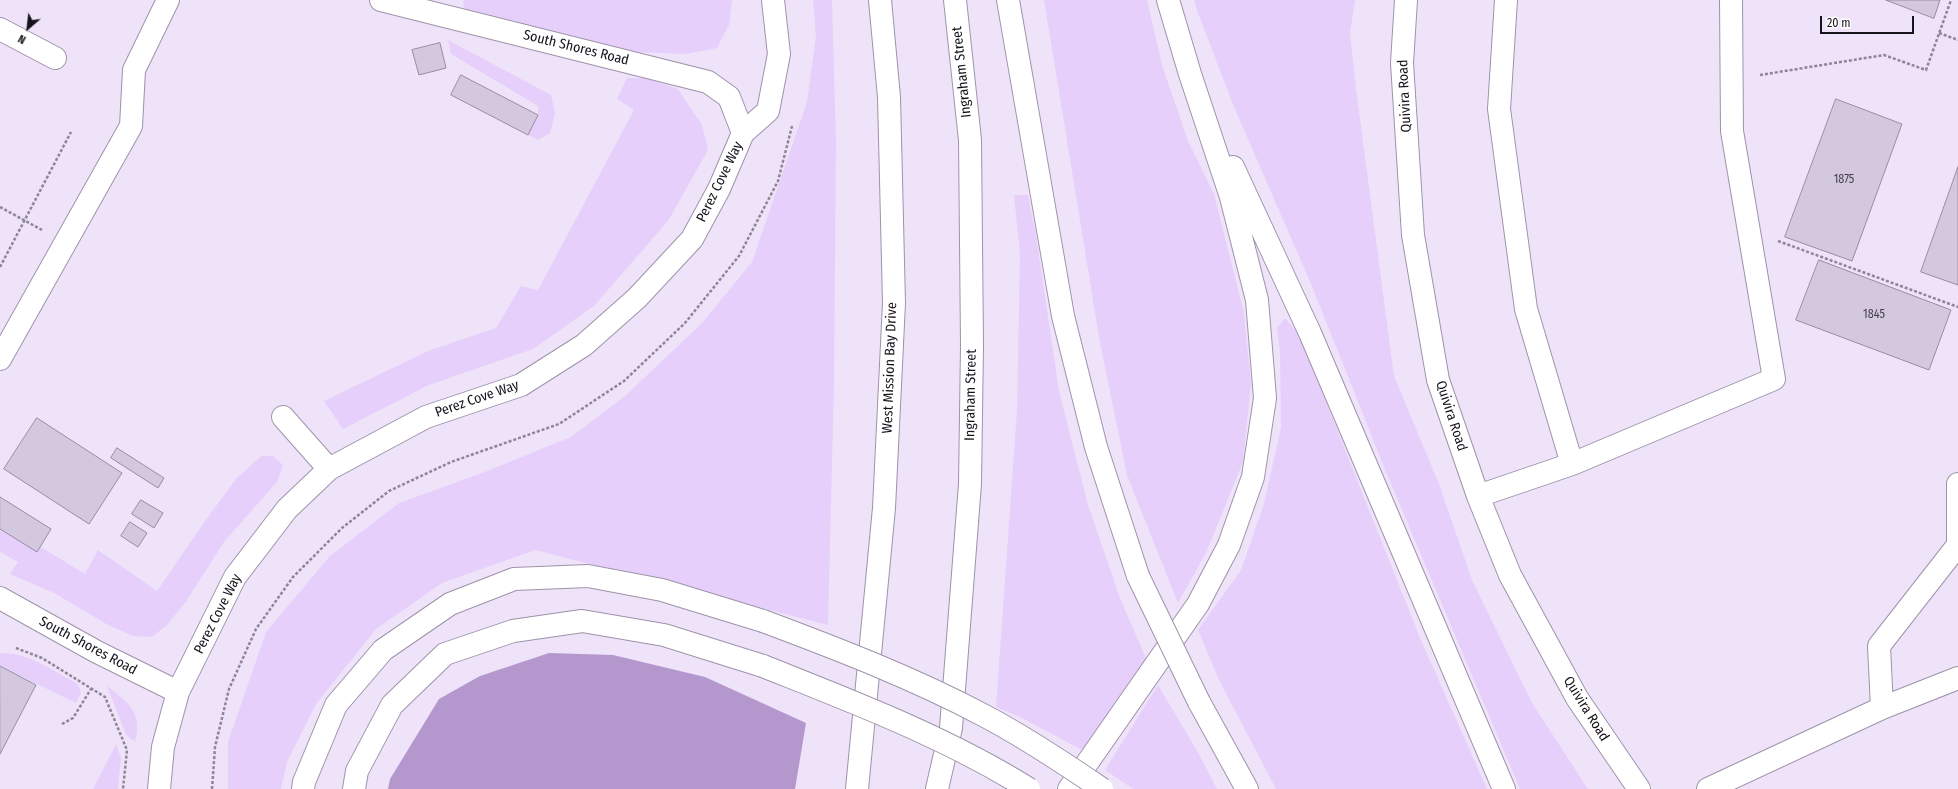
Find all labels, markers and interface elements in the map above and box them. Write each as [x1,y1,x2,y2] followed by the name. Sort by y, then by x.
[8,8,48,48] north arrow
[1822,8,1916,34] scale bar
[1827,16,1851,30] text: 20 m
[949,26,975,118] street label: Ingraham Street
[521,27,631,69] street label: South Shores Road
[16,32,28,46] text: N
[1395,59,1415,133] street label: Quivira Road
[693,139,747,225] street label: Perez Cove Way
[1834,173,1854,187] house number: 1875
[879,302,901,434] street label: West Mission Bay Drive
[1863,308,1885,322] house number: 1845
[962,349,980,441] street label: Ingraham Street
[433,377,521,421] street label: Perez Cove Way
[1432,379,1470,453] street label: Quivira Road
[191,571,245,657] street label: Perez Cove Way
[36,613,140,679] street label: South Shores Road
[1560,674,1612,744] street label: Quivira Road

